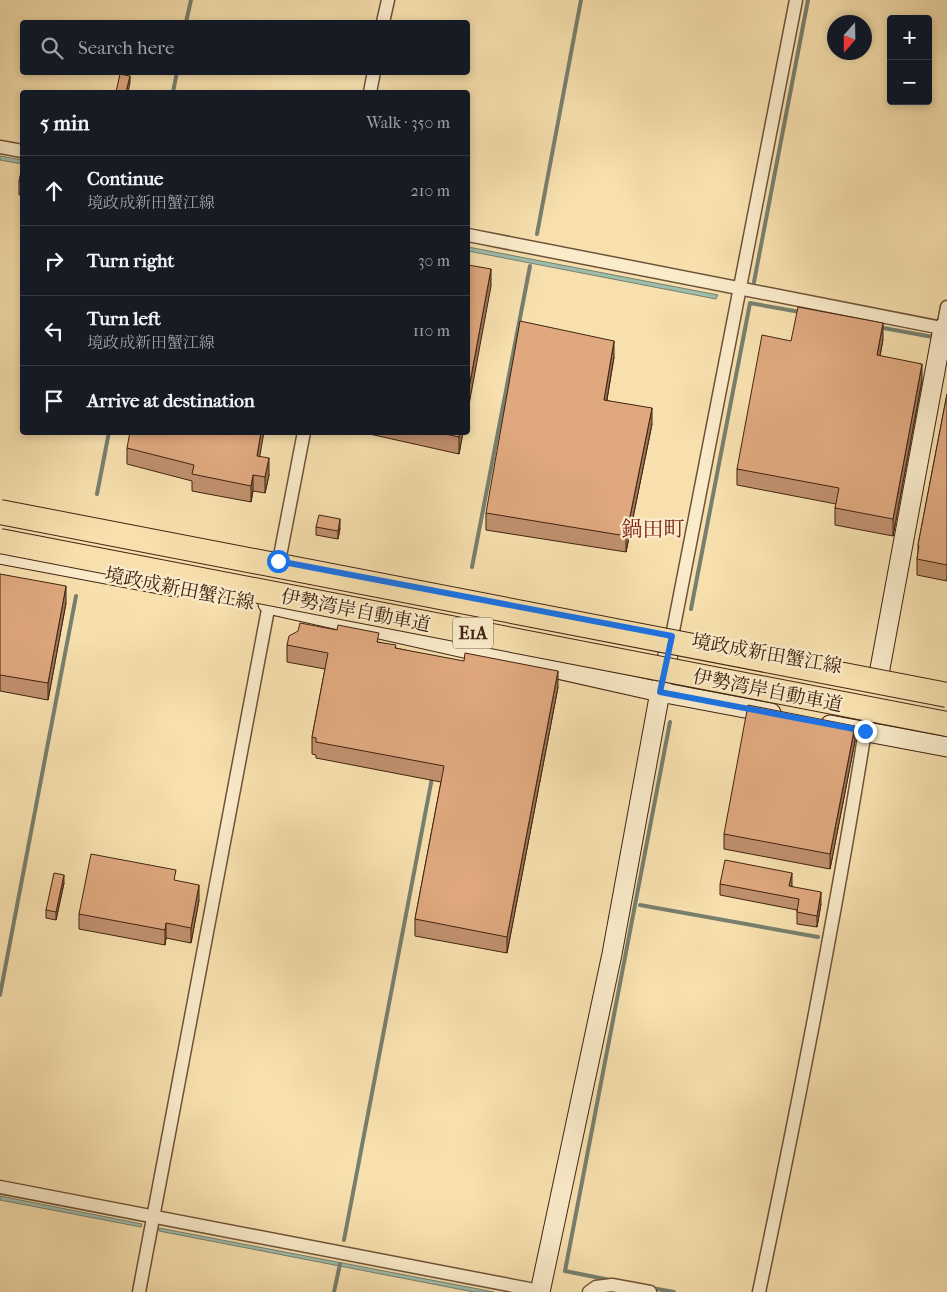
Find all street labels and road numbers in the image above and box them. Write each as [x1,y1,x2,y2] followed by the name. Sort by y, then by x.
[103,564,257,614] street label: 境政成新田蟹江線
[279,586,433,636] street label: 伊勢湾岸自動車道
[453,618,493,648] road number: E1A
[690,630,844,678] street label: 境政成新田蟹江線
[691,666,845,716] street label: 伊勢湾岸自動車道

